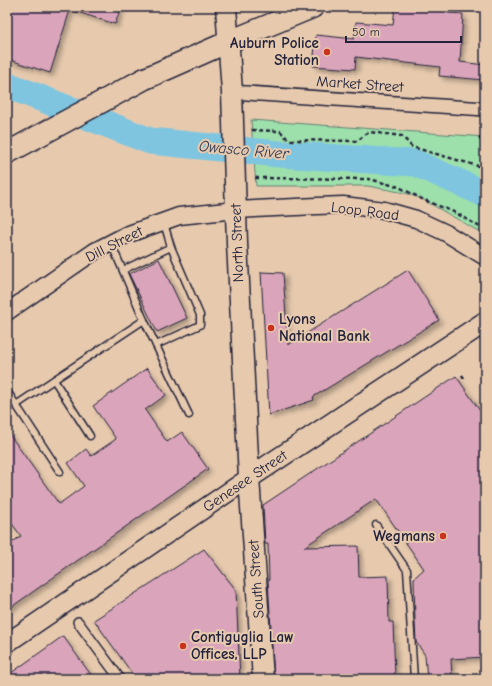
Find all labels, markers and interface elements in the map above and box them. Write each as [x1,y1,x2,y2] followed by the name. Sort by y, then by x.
[346,18,461,44] scale bar
[352,25,380,39] text: 50 m
[230,34,319,69] place label: Auburn Police Station
[322,47,332,57] marker: Auburn Police Station
[316,72,405,96] street label: Market Street
[198,137,290,163] water label: Owasco River
[330,198,400,224] street label: Loop Road
[227,203,247,283] street label: North Street
[82,222,146,266] street label: Dill Street
[279,310,370,345] place label: Lyons National Bank
[266,323,276,333] marker: Lyons National Bank
[199,446,291,516] street label: Genesee Street
[373,527,435,545] place label: Wegmans
[438,531,448,541] marker: Wegmans
[244,538,268,619] street label: South Street
[191,628,293,663] place label: Contiguglia Law Offices, LLP
[178,641,188,651] marker: Contiguglia Law Offices, LLP

